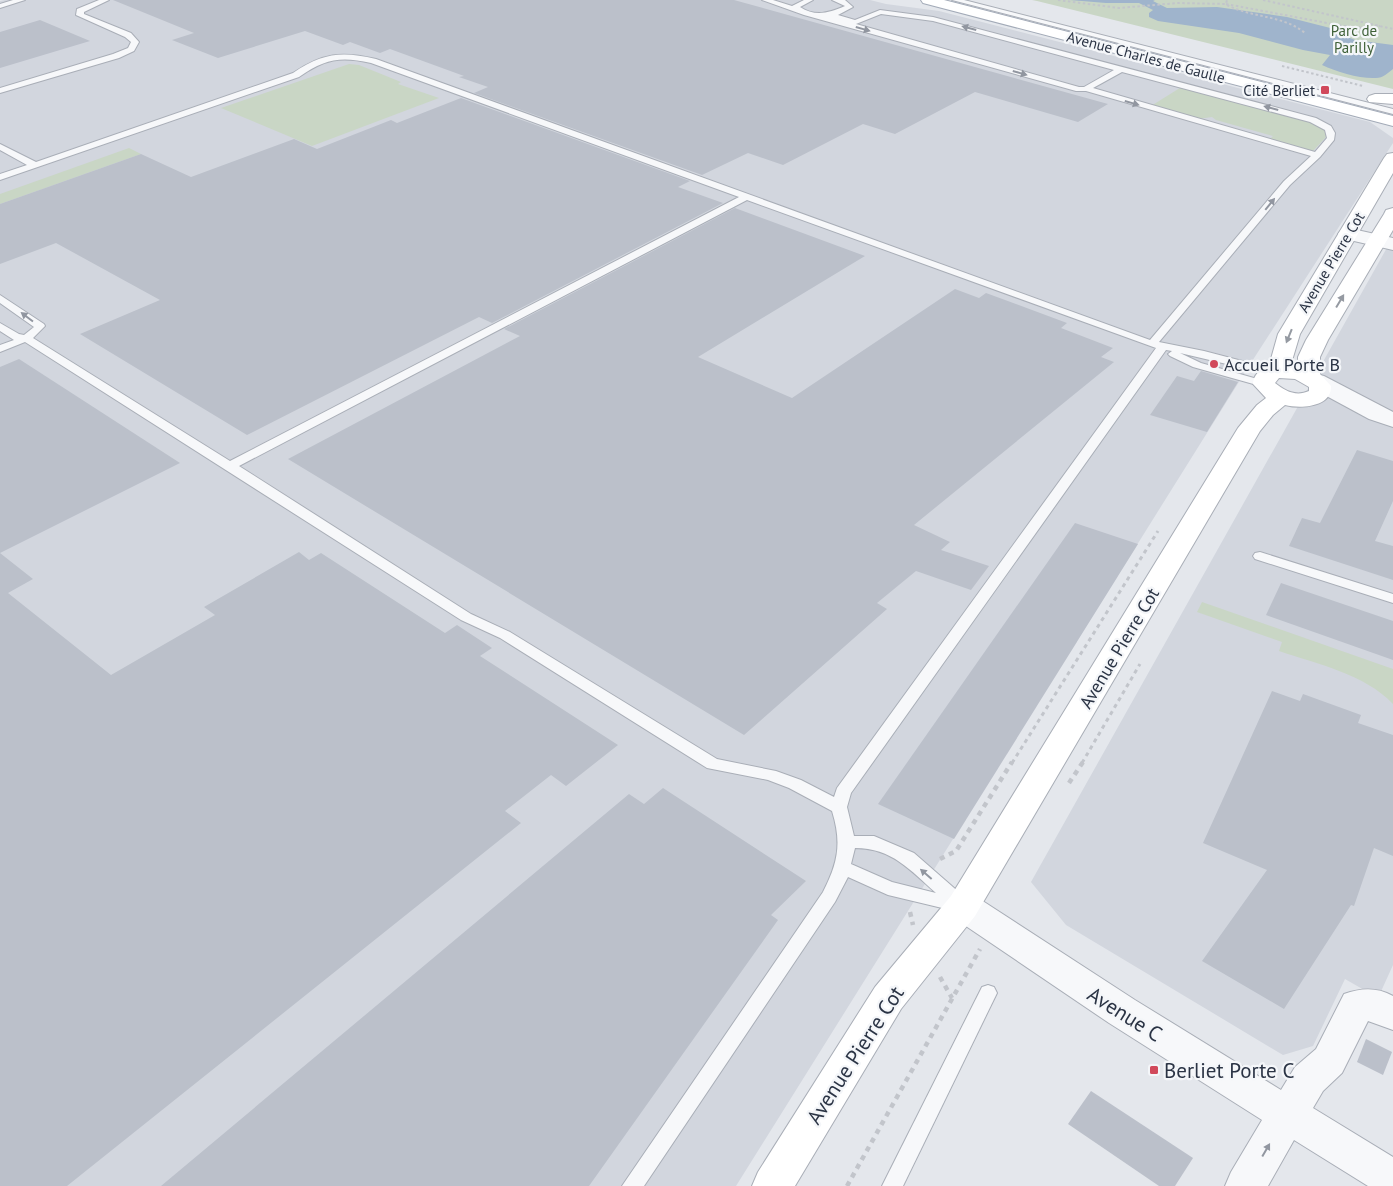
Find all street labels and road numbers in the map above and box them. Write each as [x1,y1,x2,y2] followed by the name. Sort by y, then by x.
[1065,27,1227,87] street label: Avenue Charles de Gaulle
[1294,208,1368,316] street label: Avenue Pierre Cot
[1074,584,1164,712] street label: Avenue Pierre Cot
[800,981,910,1129] street label: Avenue Pierre Cot
[1083,981,1167,1047] street label: Avenue C

